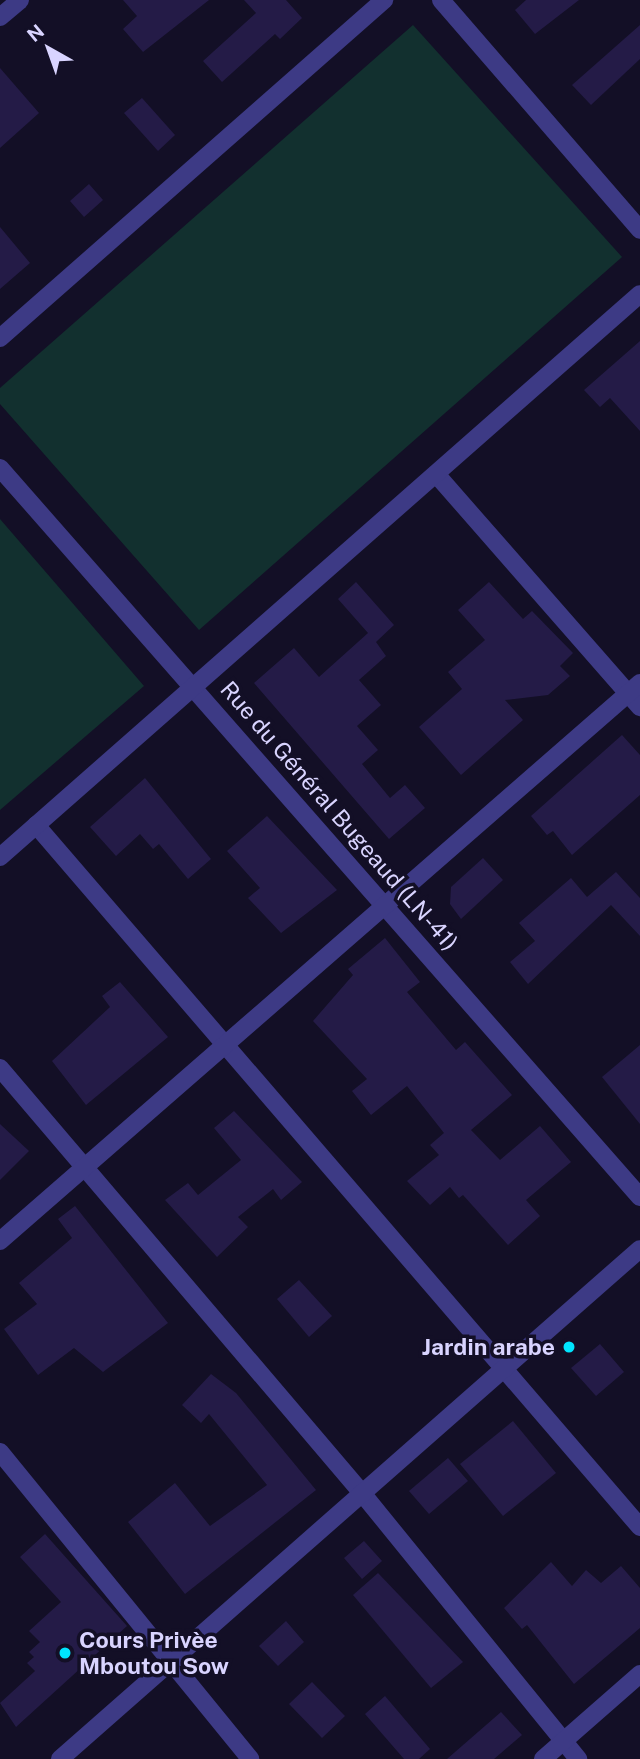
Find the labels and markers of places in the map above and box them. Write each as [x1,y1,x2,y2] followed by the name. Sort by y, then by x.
[422,1333,555,1361] place label: Jardin arabe
[561,1339,577,1355] marker: Jardin arabe
[79,1626,229,1680] place label: Cours Privèe Mboutou Sow
[57,1645,73,1661] marker: Cours Privèe Mboutou Sow

